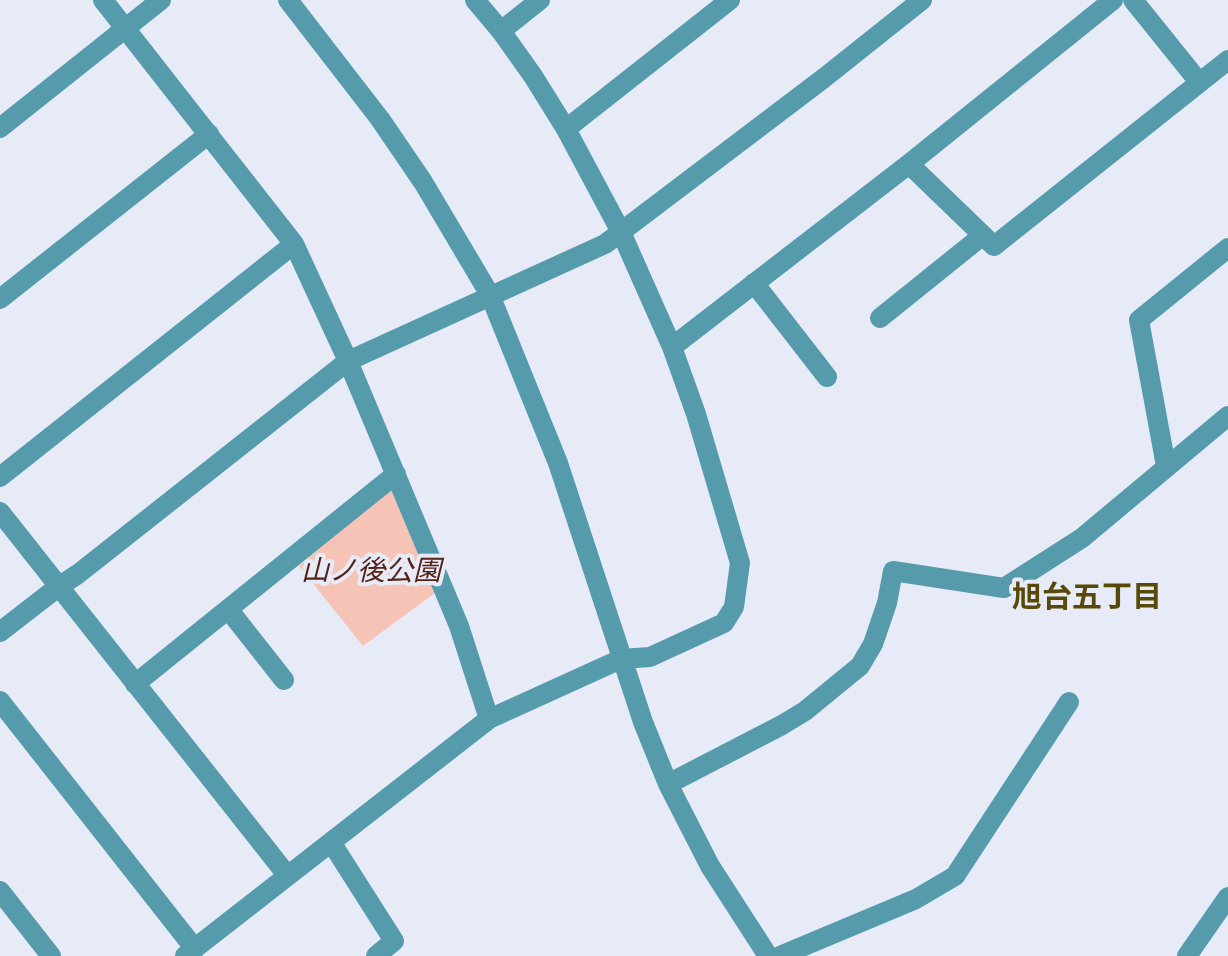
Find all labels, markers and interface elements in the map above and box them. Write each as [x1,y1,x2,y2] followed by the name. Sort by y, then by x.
[301,555,441,589] park label: 山ノ後公園
[1012,581,1162,617] district label: 旭台五丁目

